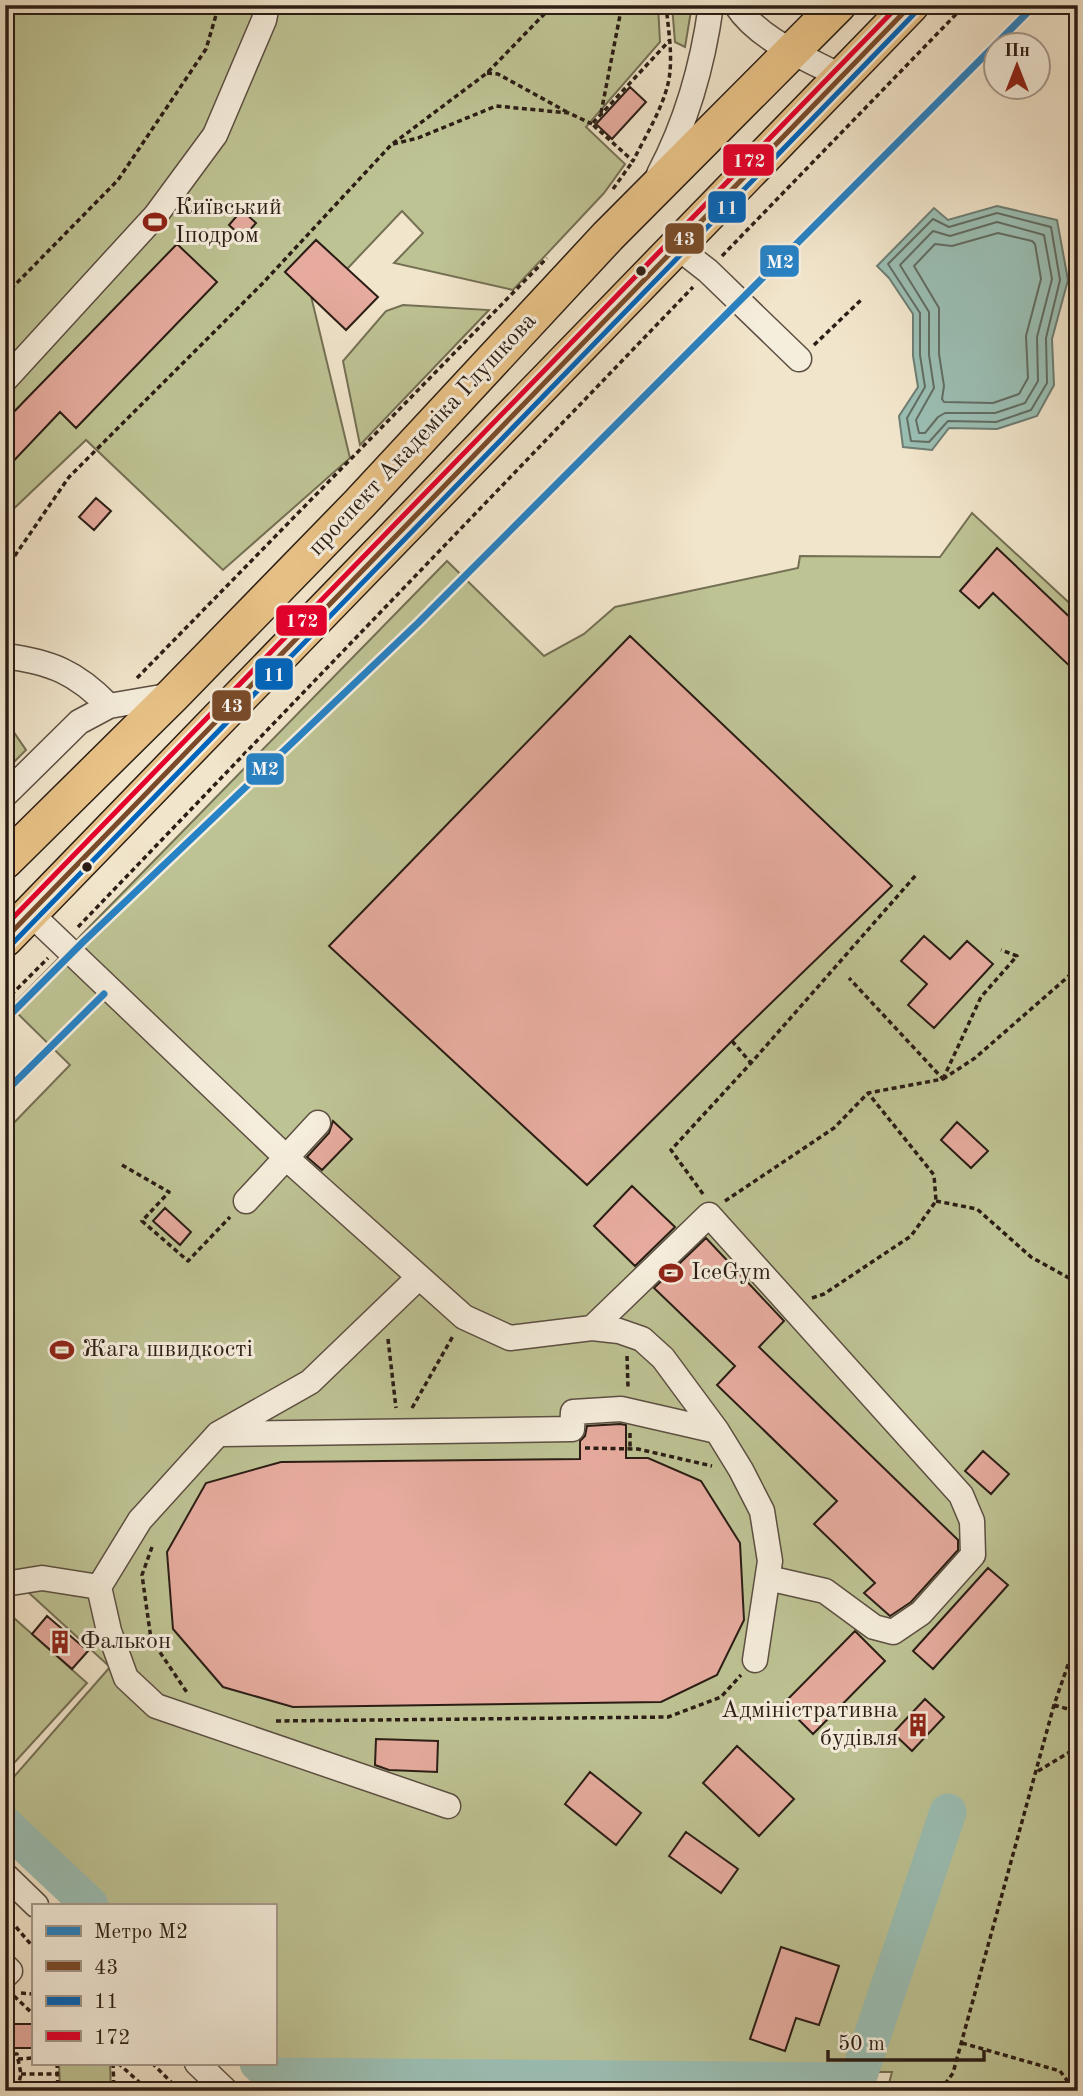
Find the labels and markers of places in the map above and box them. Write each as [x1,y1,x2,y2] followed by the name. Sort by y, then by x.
[175,196,282,248] place label: Київський Іподром
[141,208,169,236] sports icon: Київський Іподром
[634,264,648,278] unlabelled marker
[80,860,94,874] unlabelled marker
[657,1259,685,1287] sports icon: IceGym
[691,1261,771,1285] place label: IceGym
[48,1336,76,1364] sports icon: Жага швидкості
[82,1338,253,1362] place label: Жага швидкості
[46,1628,74,1656] building icon: Фалькон
[80,1630,171,1654] place label: Фалькон
[721,1699,898,1751] place label: Адміністративна будівля
[904,1711,932,1739] building icon: Адміністративна будівля

